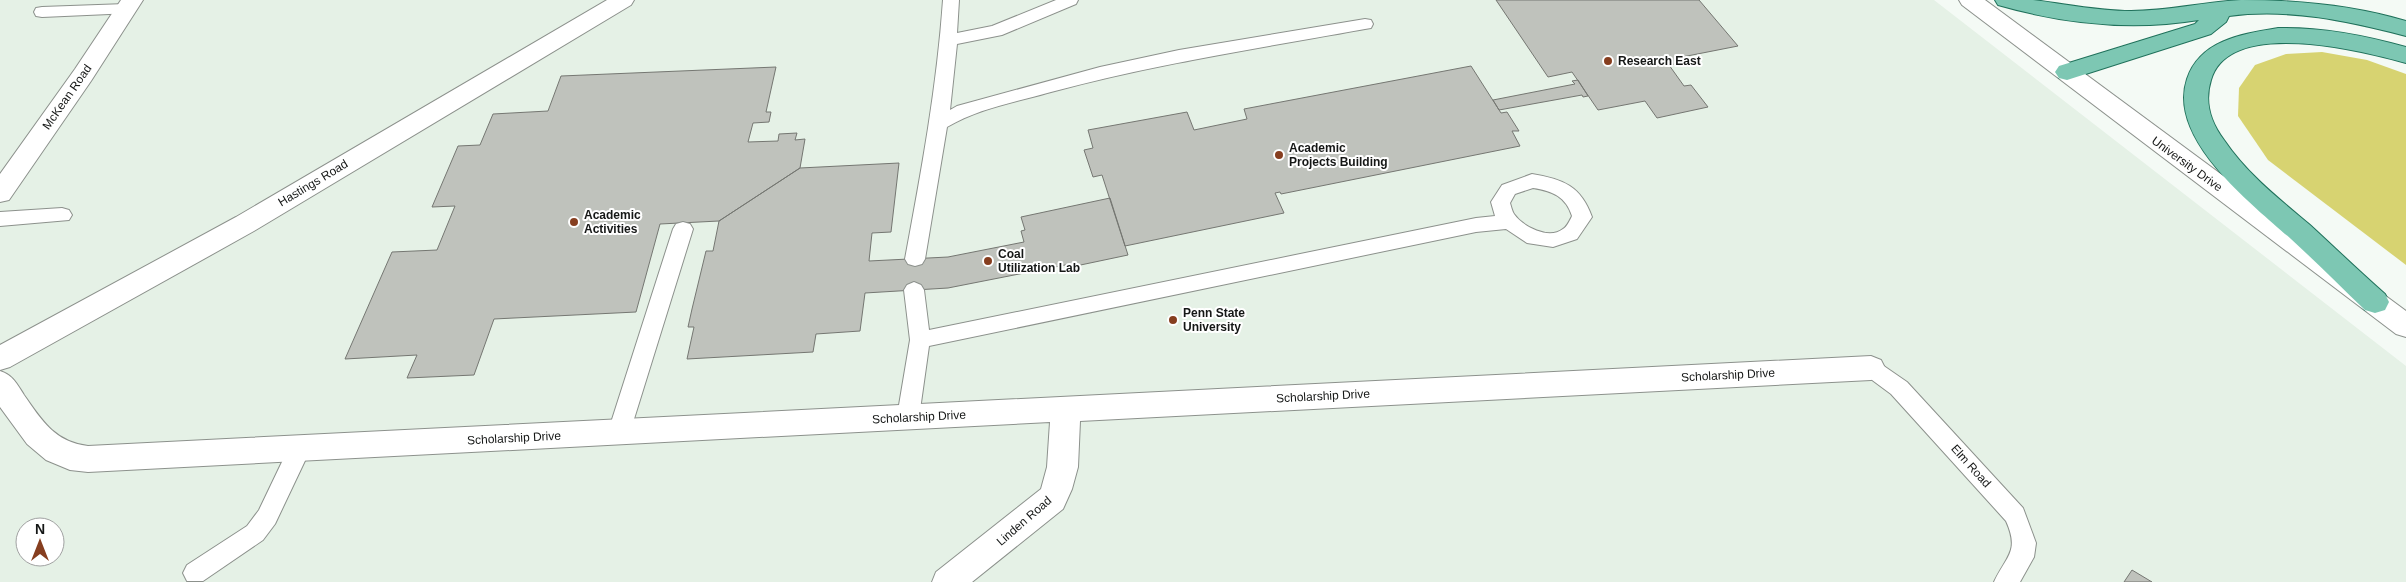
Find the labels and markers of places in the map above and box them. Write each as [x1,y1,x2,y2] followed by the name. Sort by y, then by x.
[1618,54,1701,68] place label: Research East
[1602,55,1614,67] marker: Research East
[1289,141,1388,169] place label: Academic Projects Building
[1273,149,1285,161] marker: Academic Projects Building
[584,208,641,236] place label: Academic Activities
[568,216,580,228] marker: Academic Activities
[998,247,1080,275] place label: Coal Utilization Lab
[982,255,994,267] marker: Coal Utilization Lab
[1183,306,1245,334] place label: Penn State University
[1167,314,1179,326] marker: Penn State University

